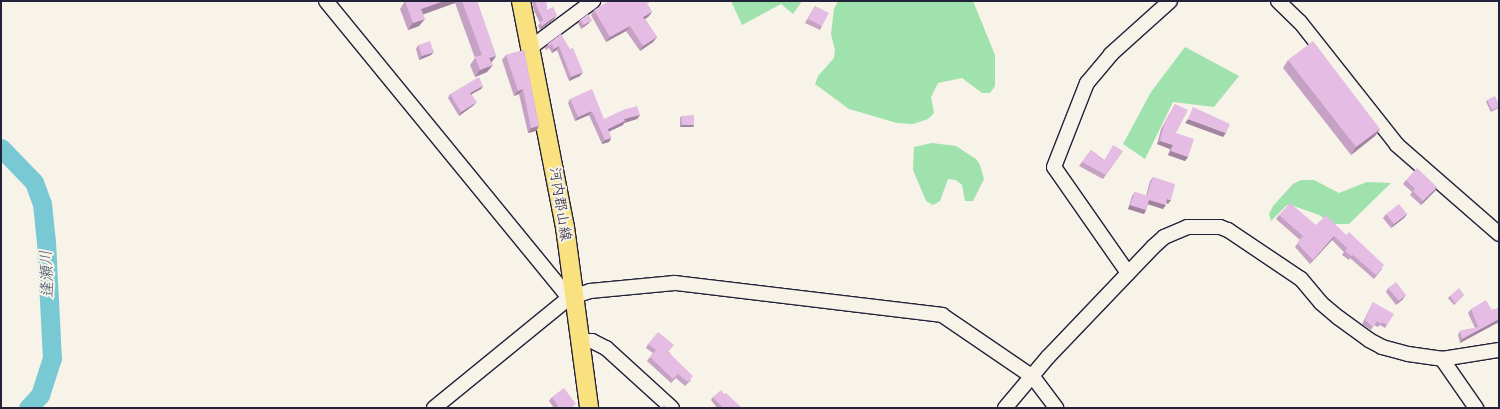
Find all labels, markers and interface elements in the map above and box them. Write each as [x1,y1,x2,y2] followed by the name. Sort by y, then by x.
[545,166,575,242] street label: 河内郡山線
[37,250,59,298] water label: 逢瀬川

